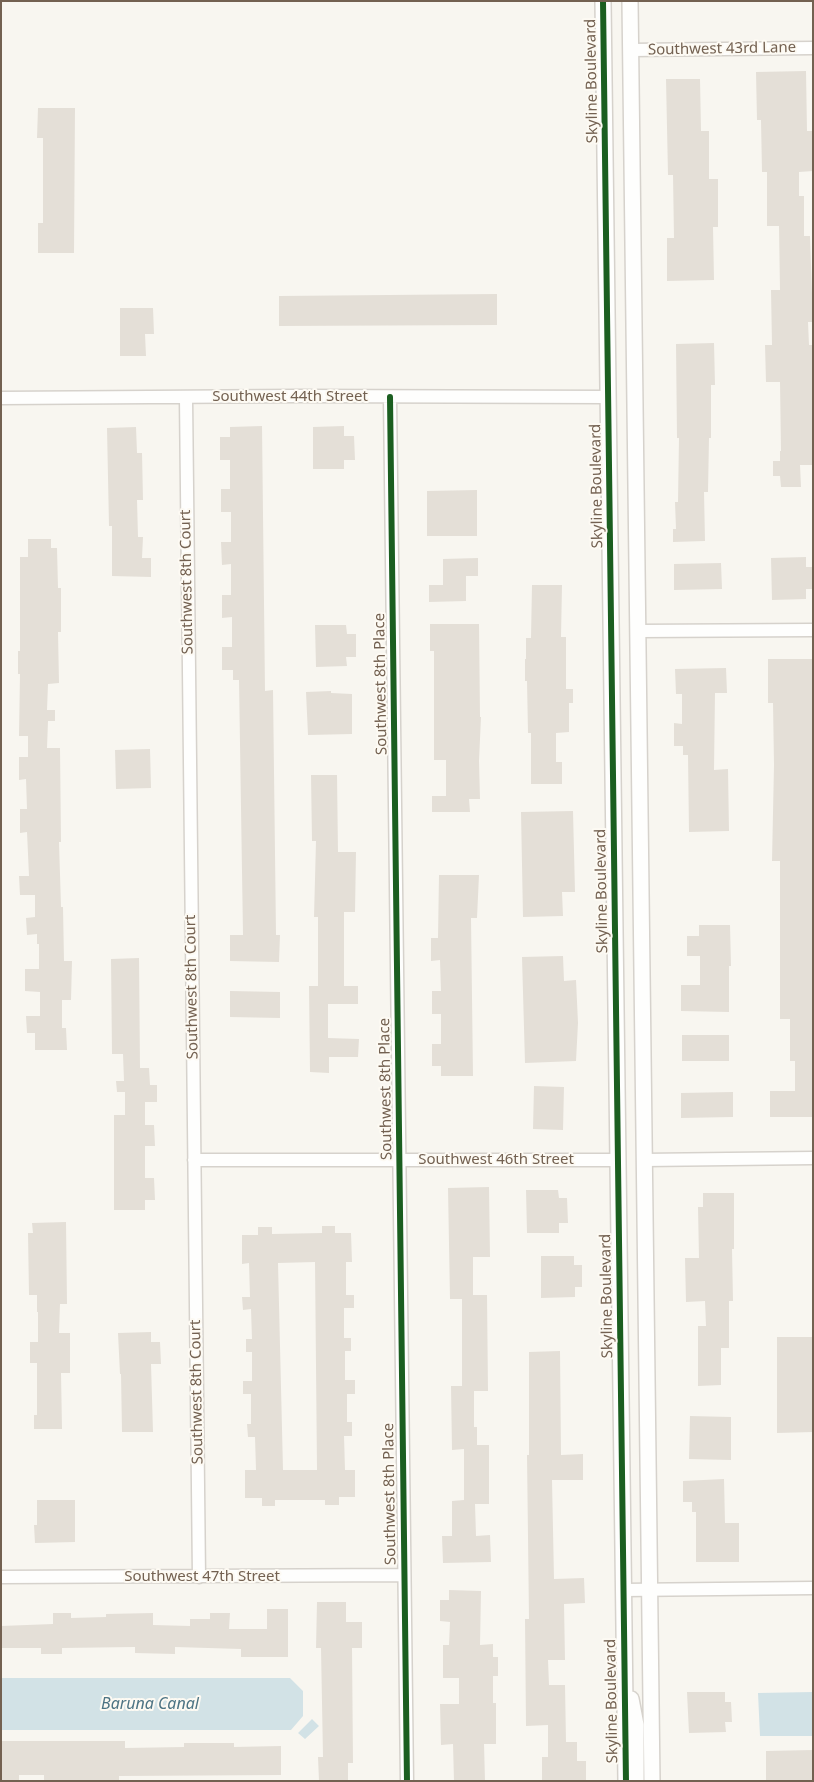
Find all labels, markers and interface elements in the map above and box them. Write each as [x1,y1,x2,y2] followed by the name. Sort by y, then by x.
[582,19,602,143] street label: Skyline Boulevard
[648,39,796,59] street label: Southwest 43rd Lane
[212,388,368,406] street label: Southwest 44th Street
[587,424,607,548] street label: Skyline Boulevard
[177,510,197,654] street label: Southwest 8th Court
[371,613,391,755] street label: Southwest 8th Place
[592,829,612,953] street label: Skyline Boulevard
[182,915,202,1059] street label: Southwest 8th Court
[376,1018,396,1160] street label: Southwest 8th Place
[418,1151,574,1169] street label: Southwest 46th Street
[597,1234,617,1358] street label: Skyline Boulevard
[187,1320,207,1464] street label: Southwest 8th Court
[380,1423,400,1565] street label: Southwest 8th Place
[124,1568,280,1586] street label: Southwest 47th Street
[602,1639,622,1763] street label: Skyline Boulevard
[101,1694,199,1714] water label: Baruna Canal

